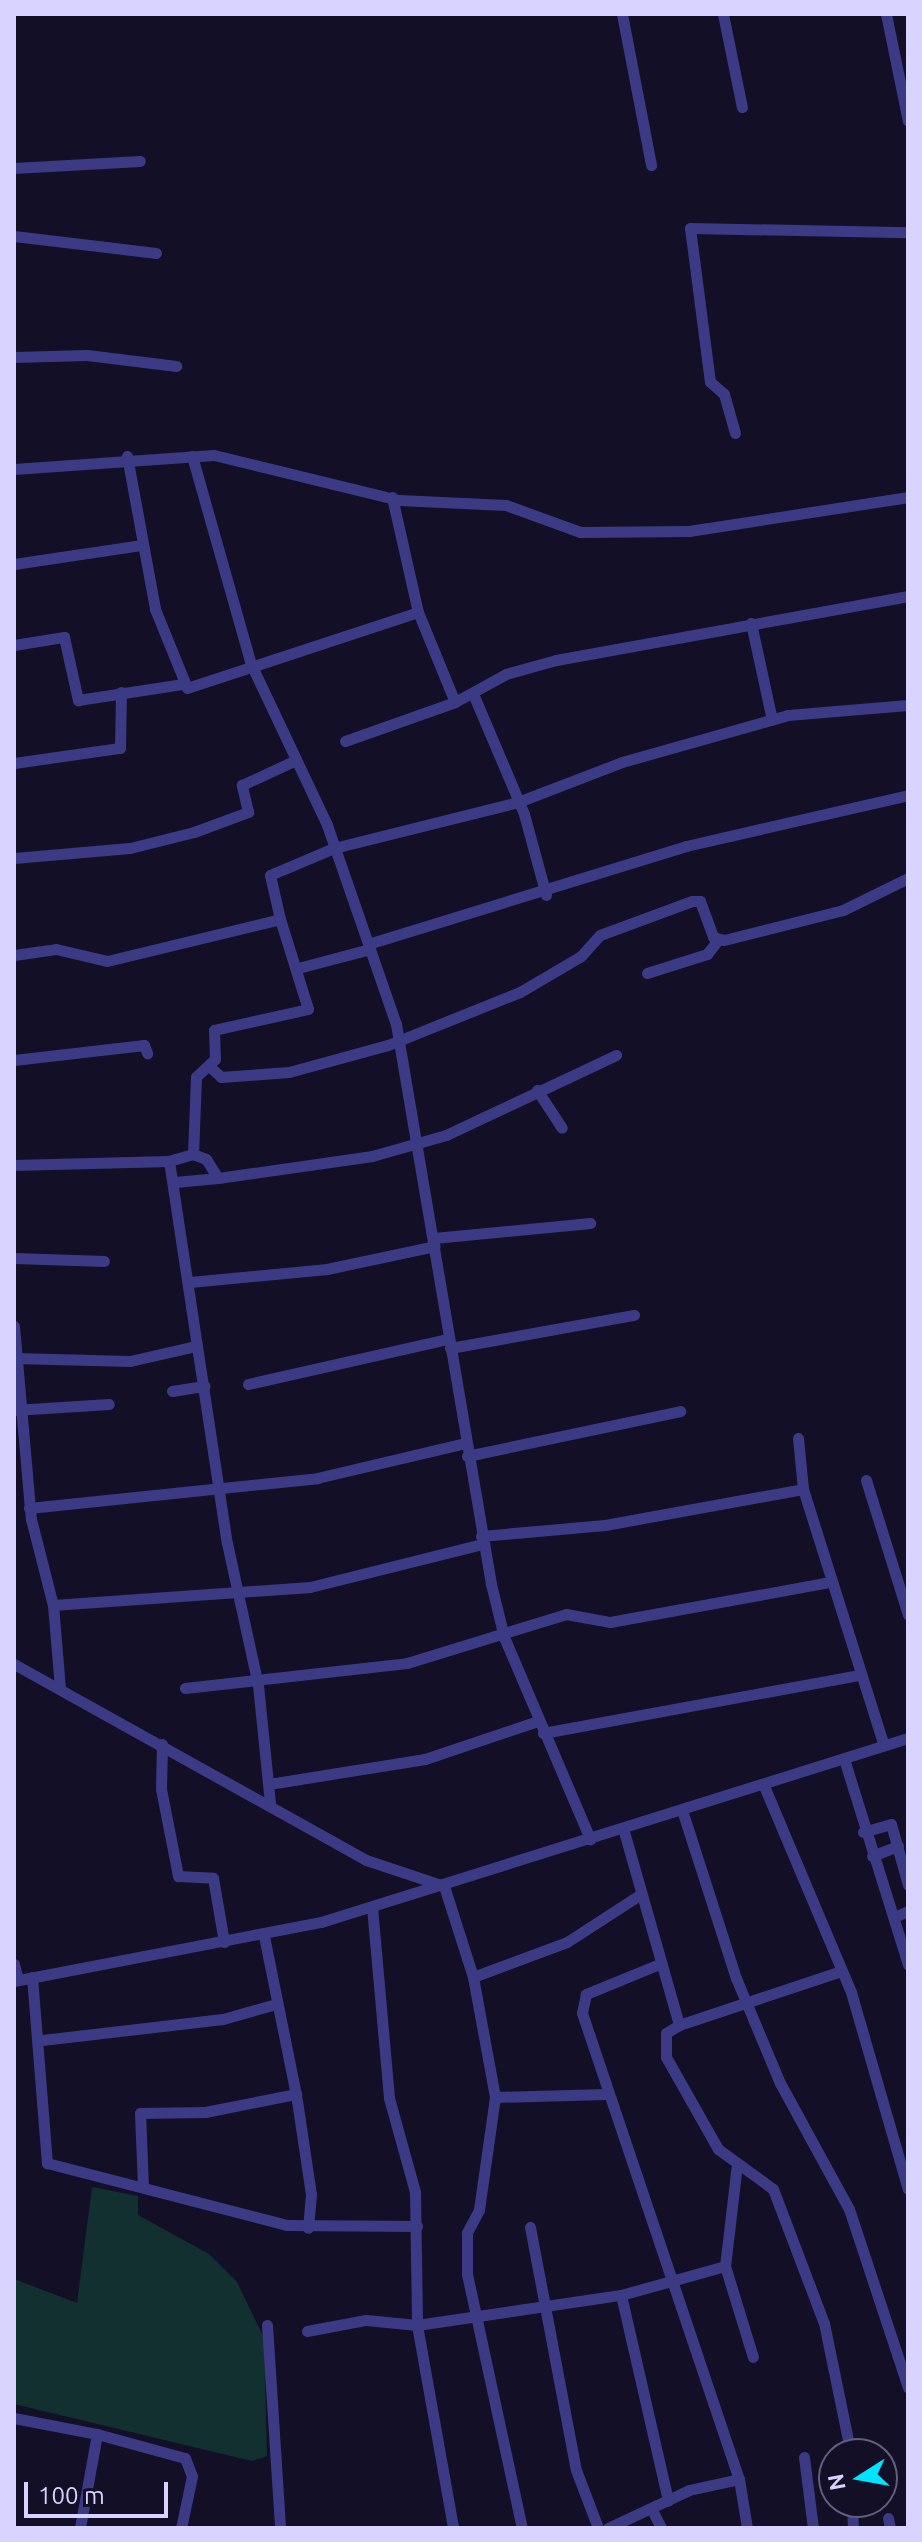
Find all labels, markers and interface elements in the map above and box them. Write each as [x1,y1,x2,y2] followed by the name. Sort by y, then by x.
[818,2438,898,2518] north arrow
[28,2466,172,2516] scale bar
[822,2472,850,2493] text: N
[38,2482,105,2509] text: 100 m

